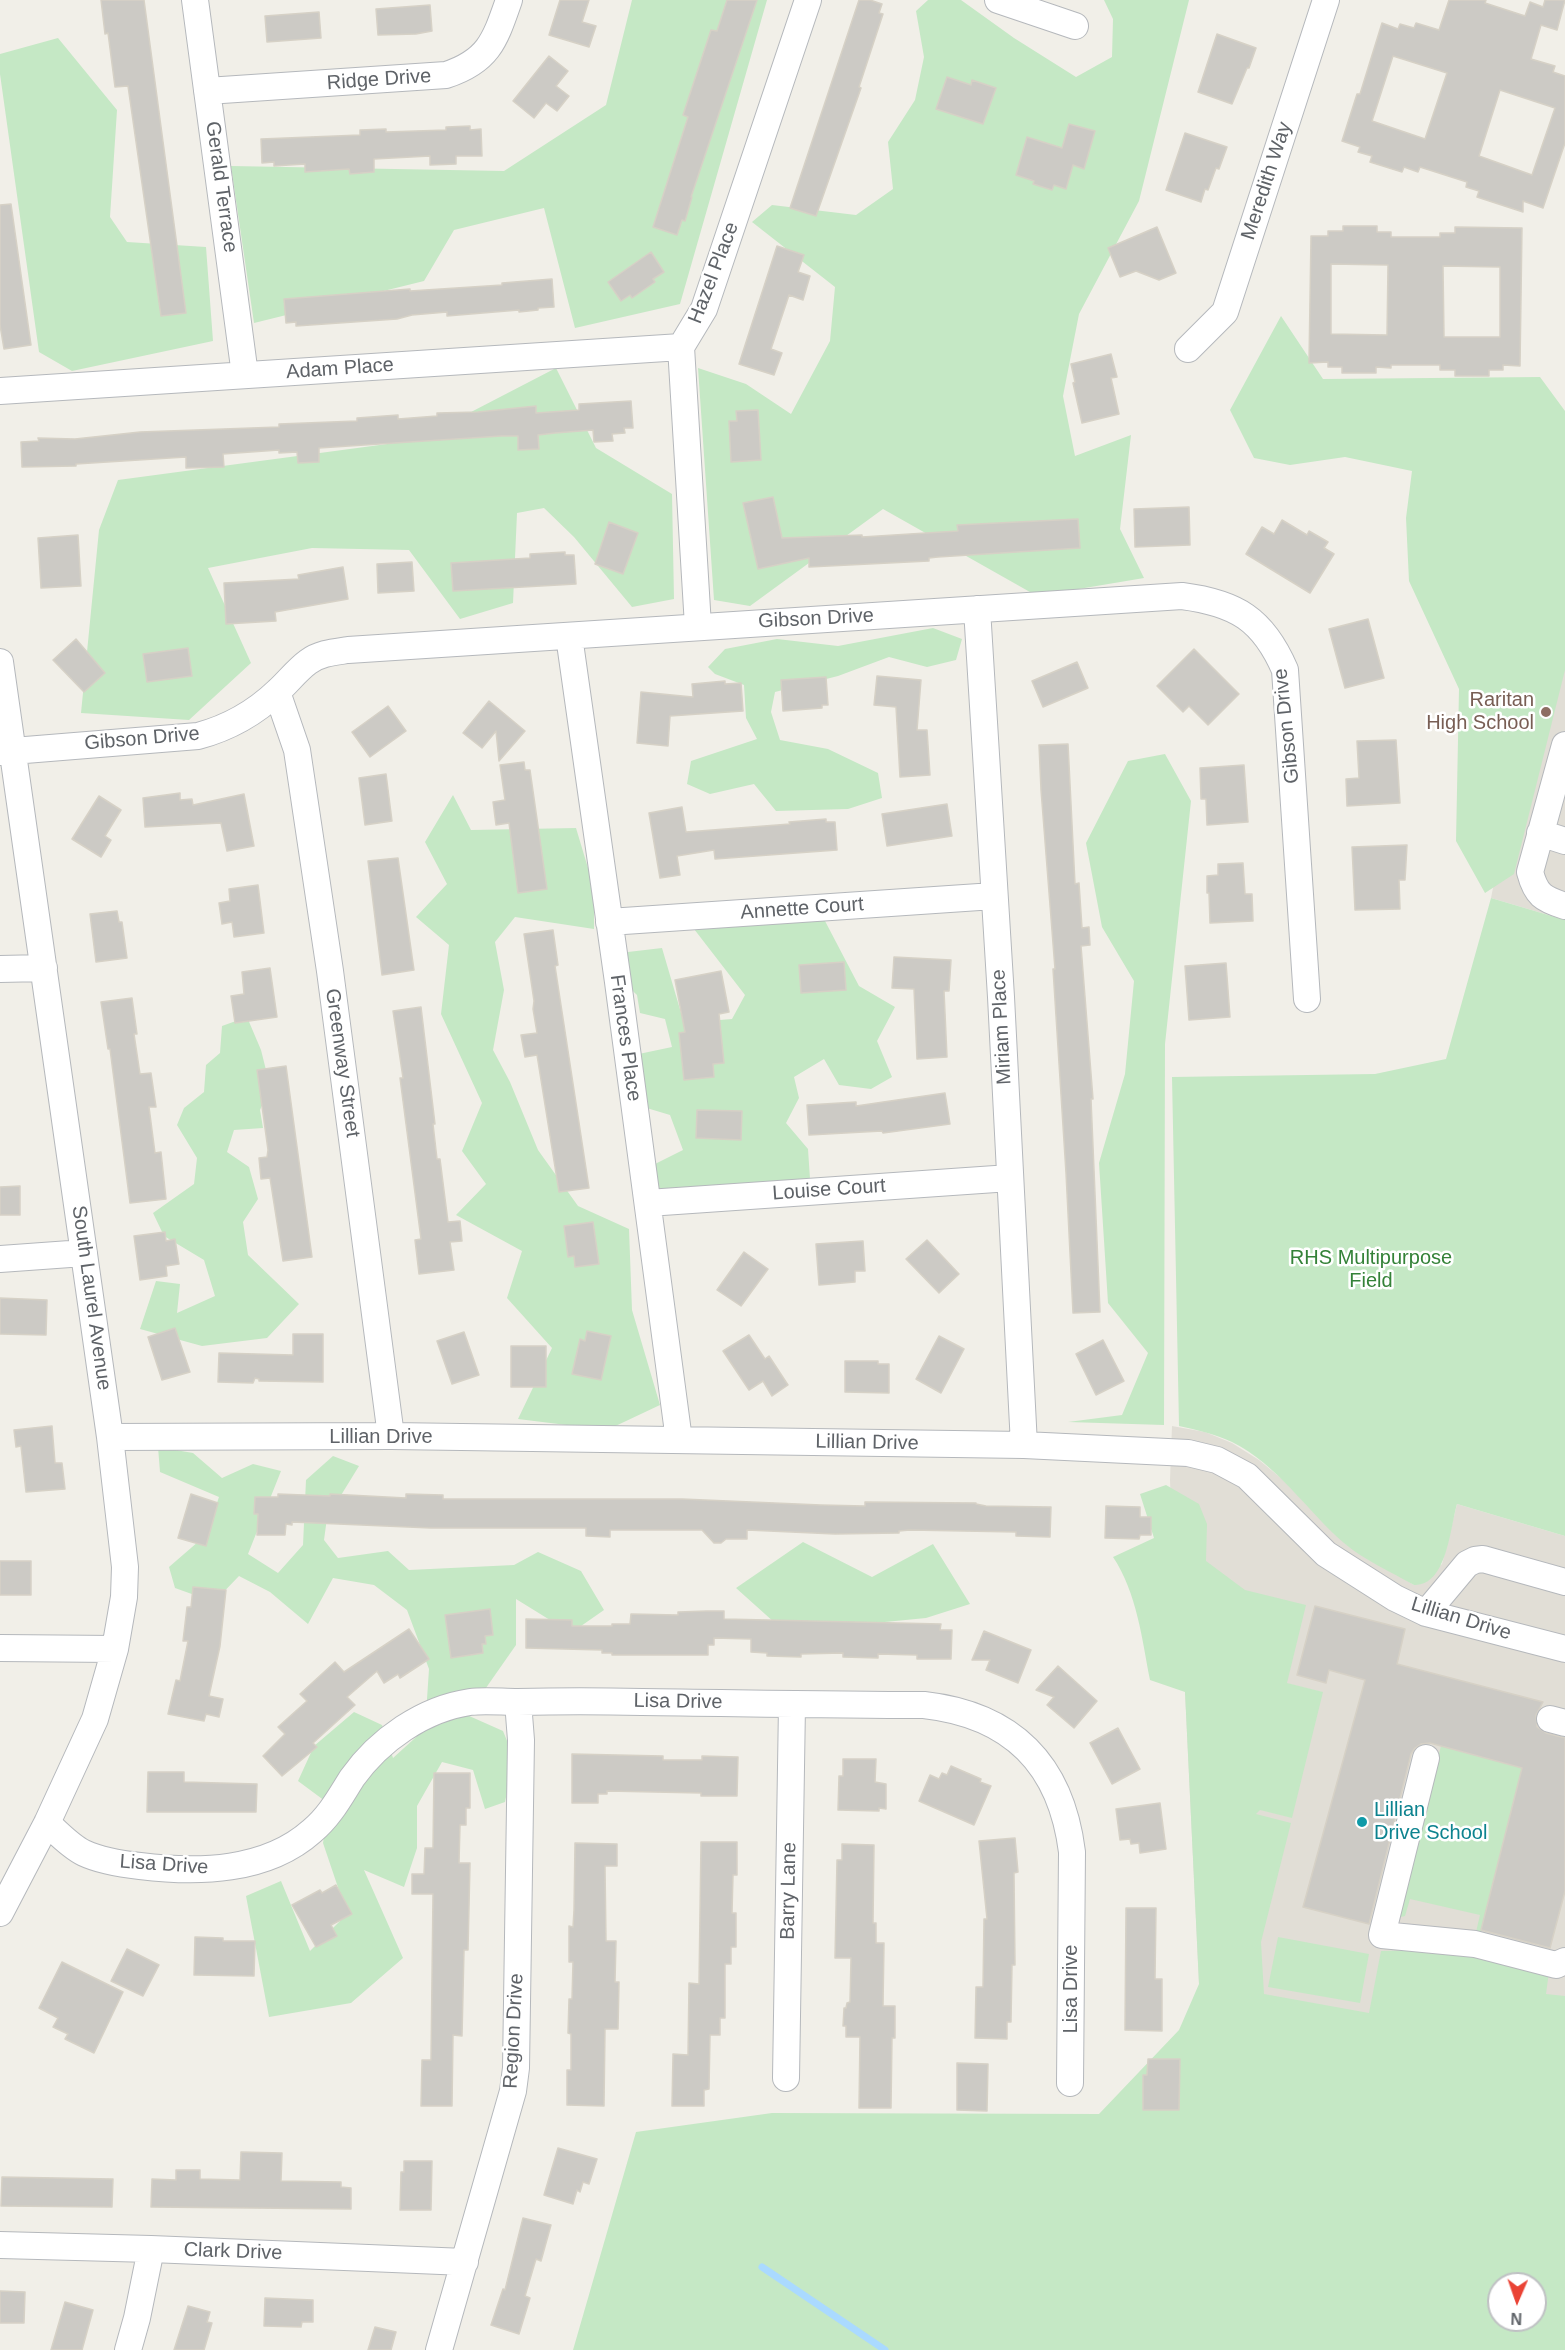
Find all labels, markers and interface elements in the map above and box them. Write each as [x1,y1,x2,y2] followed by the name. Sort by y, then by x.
[326,64,432,96] street label: Ridge Drive
[1237,119,1297,243] street label: Meredith Way
[200,120,242,254] street label: Gerald Terrace
[684,219,744,327] street label: Hazel Place
[285,353,395,385] street label: Adam Place
[758,604,874,634] street label: Gibson Drive
[1269,667,1305,785] street label: Gibson Drive
[1426,688,1534,735] place label: Raritan High School
[1539,705,1553,719] marker: Raritan High School
[83,722,201,756] street label: Gibson Drive
[740,893,864,925] street label: Annette Court
[987,969,1017,1085] street label: Miriam Place
[604,973,646,1103] street label: Frances Place
[320,987,364,1139] street label: Greenway Street
[772,1174,886,1206] street label: Louise Court
[66,1204,116,1392] street label: South Laurel Avenue
[1290,1246,1452,1293] park label: RHS Multipurpose Field
[329,1425,433,1449] street label: Lillian Drive
[815,1430,919,1456] street label: Lillian Drive
[1408,1592,1514,1646] street label: Lillian Drive
[633,1689,723,1715] street label: Lisa Drive
[1374,1798,1487,1845] place label: Lillian Drive School
[1355,1815,1369,1829] marker: Lillian Drive School
[776,1842,802,1940] street label: Barry Lane
[119,1850,209,1880] street label: Lisa Drive
[1059,1945,1083,2033] street label: Lisa Drive
[499,1973,529,2089] street label: Region Drive
[183,2238,283,2266] street label: Clark Drive
[1487,2272,1547,2332] north arrow
[1510,2310,1522,2327] text: N

